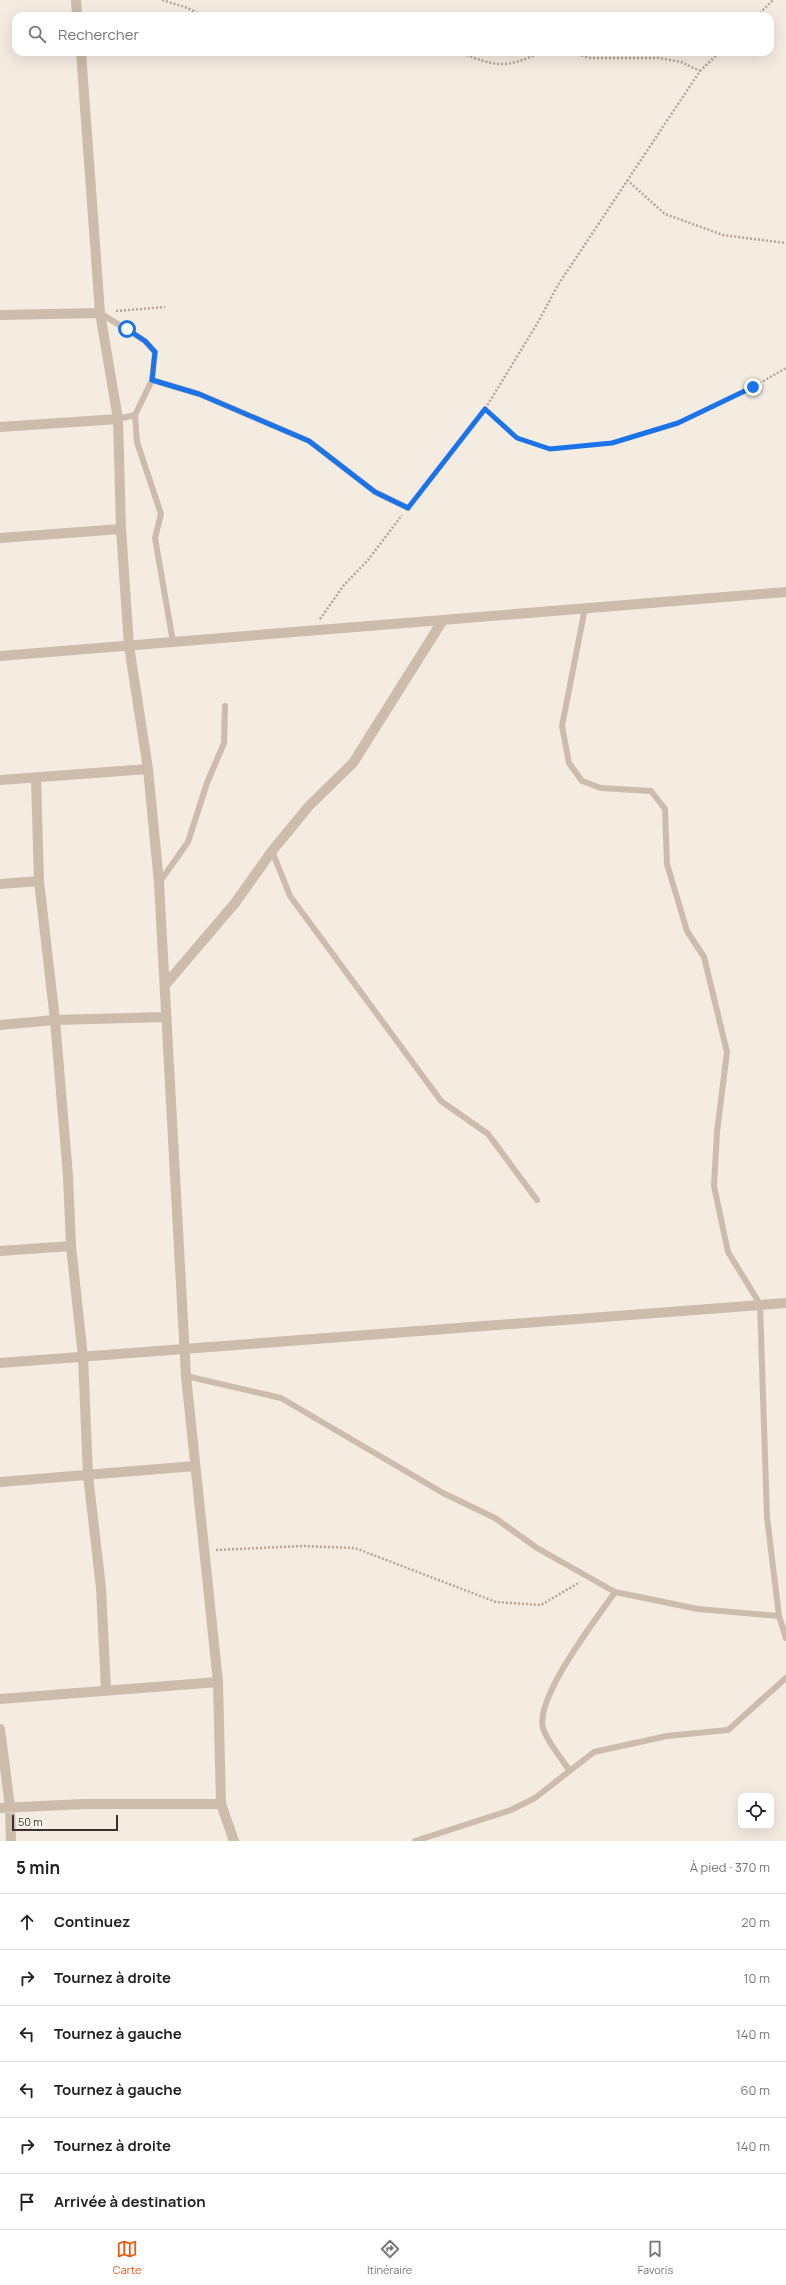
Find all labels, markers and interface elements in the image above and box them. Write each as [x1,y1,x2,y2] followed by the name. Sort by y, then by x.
[12,12,774,56] search box
[26,23,48,45] icon: search
[58,24,139,45] text: Rechercher
[118,320,136,338] route start
[744,378,762,396] route end
[738,1793,774,1829] map controls
[738,1793,774,1829] button: locate
[12,1813,118,1832] scale bar
[18,1814,43,1829] text: 50 m
[16,1856,60,1879] text: 5 min
[690,1858,770,1876] text: À pied · 370 m
[16,1911,38,1933] icon: ahead
[54,1911,130,1932] text: Continuez
[741,1913,770,1931] text: 20 m
[16,1967,38,1989] icon: right
[54,1967,171,1988] text: Tournez à droite
[743,1969,770,1987] text: 10 m
[16,2023,38,2045] icon: left
[54,2023,182,2044] text: Tournez à gauche
[736,2025,770,2043] text: 140 m
[16,2079,38,2101] icon: left
[54,2079,182,2100] text: Tournez à gauche
[740,2081,770,2099] text: 60 m
[16,2135,38,2157] icon: right
[54,2135,171,2156] text: Tournez à droite
[736,2137,770,2155] text: 140 m
[16,2191,38,2213] icon: arrive
[54,2191,206,2212] text: Arrivée à destination
[113,2238,141,2277] tab: Carte
[367,2238,412,2277] tab: Itinéraire
[638,2238,673,2277] tab: Favoris

